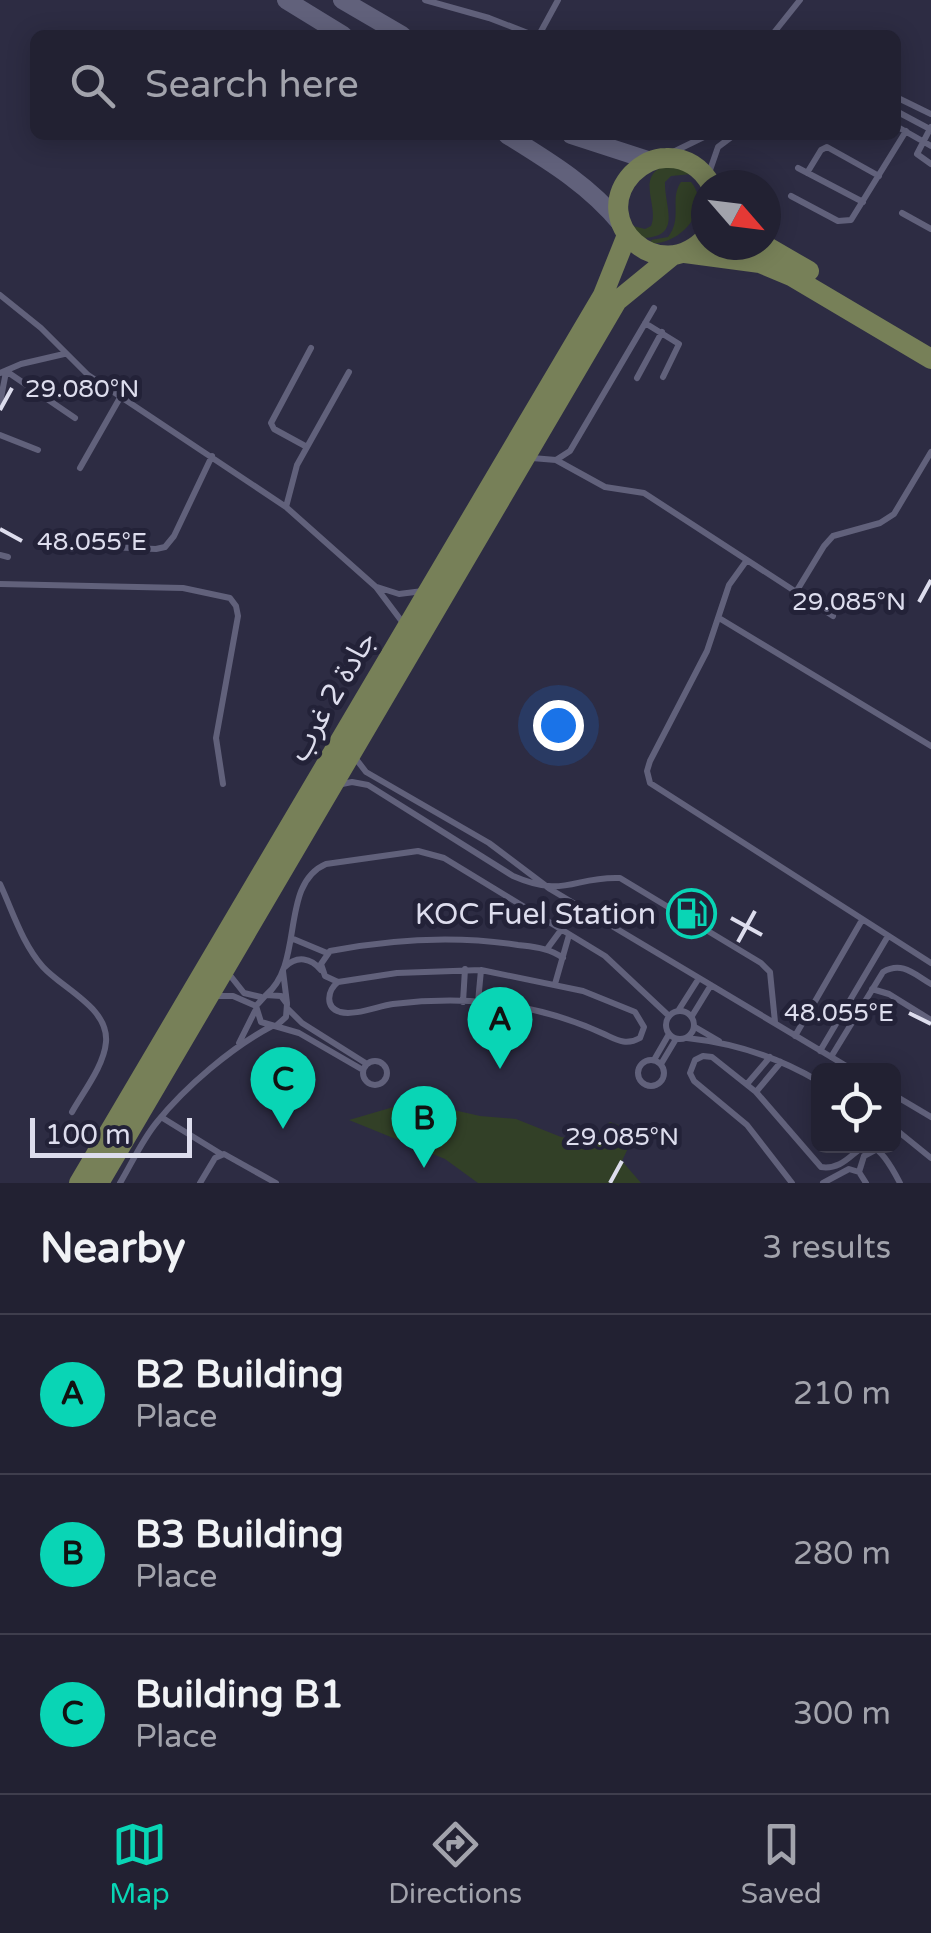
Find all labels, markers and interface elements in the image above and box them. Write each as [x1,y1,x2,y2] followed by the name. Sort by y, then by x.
[30,30,901,140] search box
[65,58,120,113] icon: search
[145,62,359,108] text: Search here
[691,170,781,260] north arrow
[25,374,139,404] text: 29.080°N
[37,527,147,557] text: 48.055°E
[792,587,906,617] text: 29.085°N
[280,624,384,768] street label: جادة 2 غرب
[533,700,584,751] your location
[665,888,717,940] fuel station icon: KOC Fuel Station
[415,896,656,933] place label: KOC Fuel Station
[468,986,532,1069] pin: A
[784,998,894,1028] text: 48.055°E
[250,1046,316,1129] pin: C
[811,1063,901,1153] map controls
[811,1063,901,1153] button: locate
[392,1086,456,1168] pin: B
[30,1113,192,1158] scale bar
[45,1118,131,1152] text: 100 m
[565,1122,679,1152] text: 29.085°N
[40,1223,185,1274] text: Nearby
[762,1229,891,1267] text: 3 results
[135,1352,344,1398] text: B2 Building
[61,1375,84,1413] text: A
[793,1375,891,1413] text: 210 m
[135,1398,217,1436] text: Place
[135,1512,344,1558] text: B3 Building
[61,1535,84,1573] text: B
[793,1535,891,1573] text: 280 m
[135,1558,217,1596] text: Place
[135,1672,344,1718] text: Building B1
[61,1695,84,1733] text: C
[793,1695,891,1733] text: 300 m
[135,1718,217,1756] text: Place
[109,1817,170,1911] tab: Map
[388,1817,522,1911] tab: Directions
[741,1817,822,1911] tab: Saved

